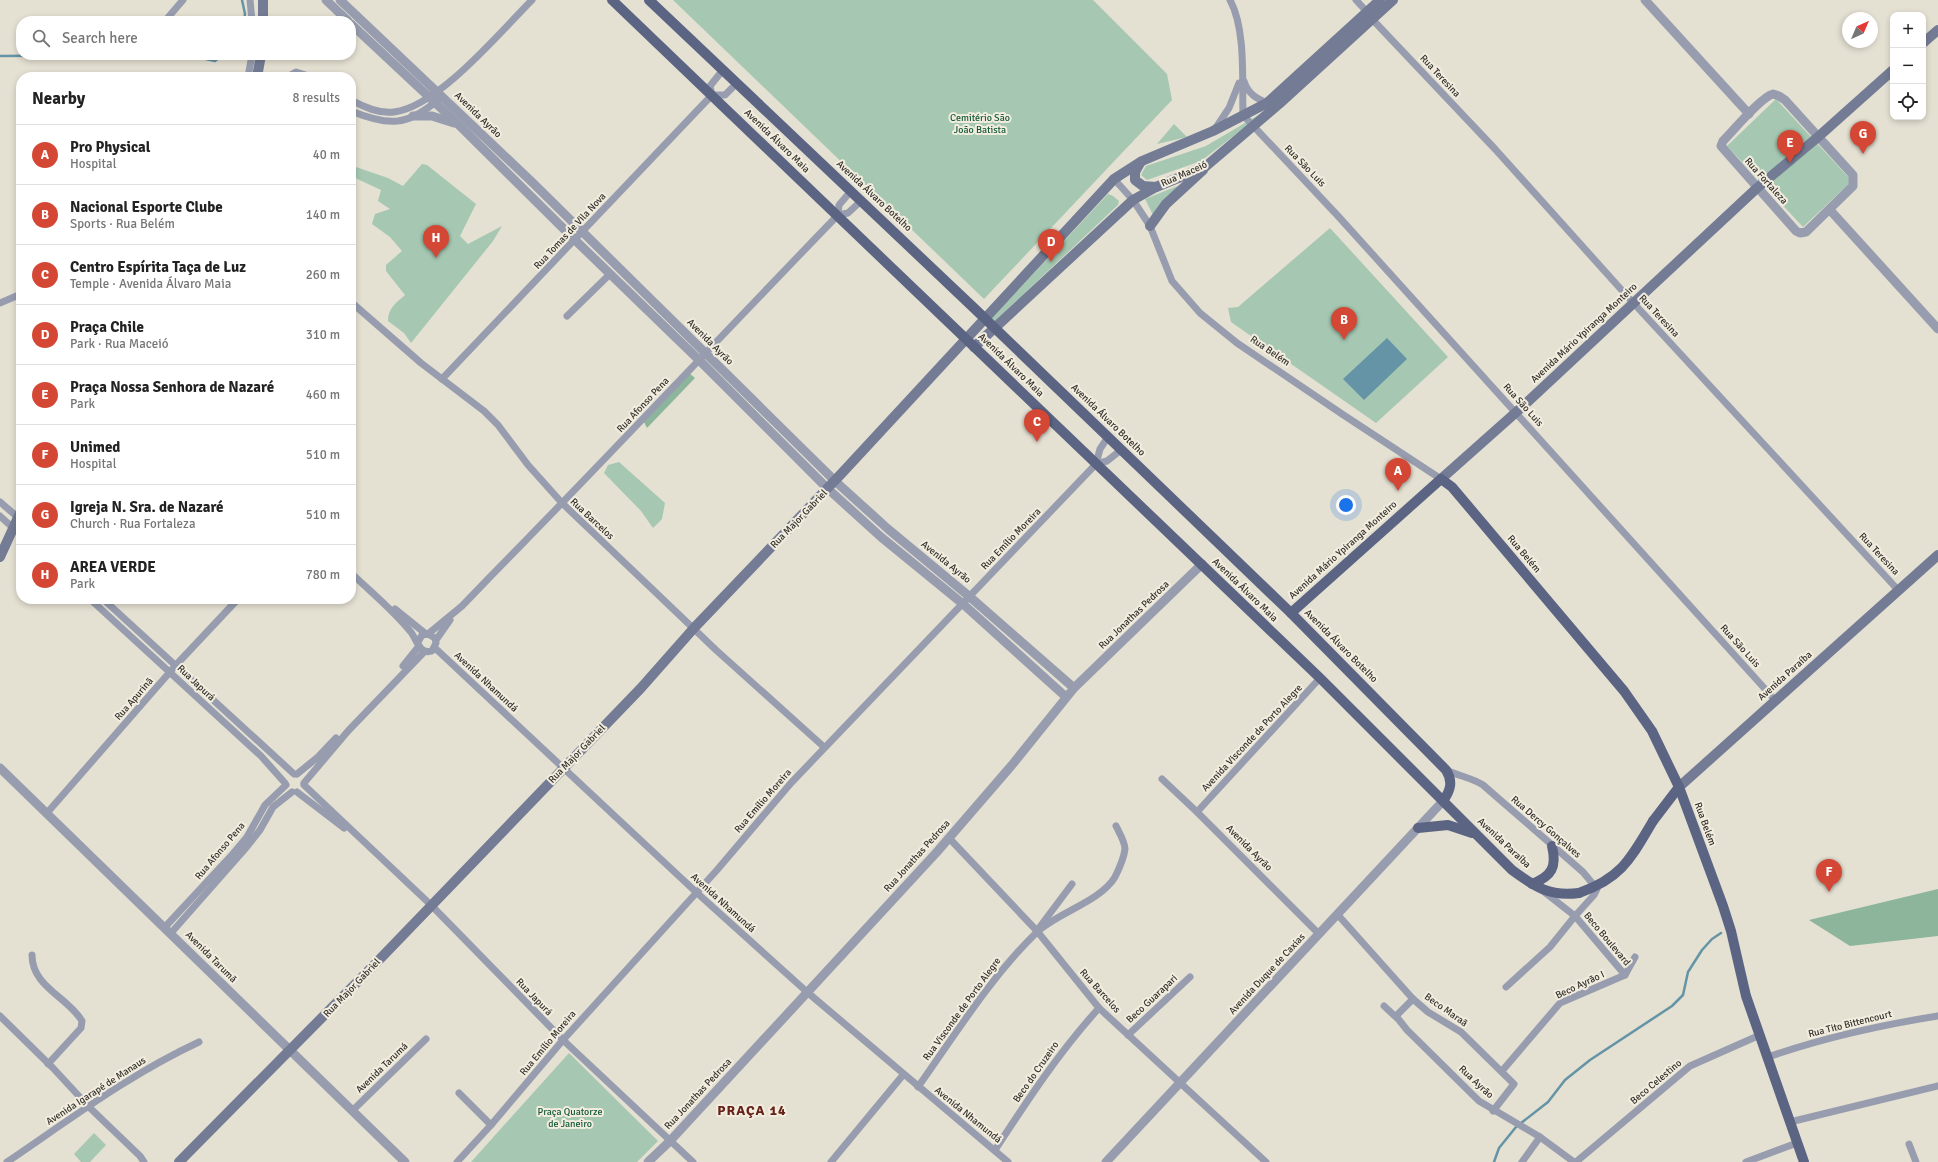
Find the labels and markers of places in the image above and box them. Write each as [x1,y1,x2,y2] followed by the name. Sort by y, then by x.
[1850,121,1876,154] pin: G
[1777,130,1803,163] pin: E
[423,225,449,258] pin: H
[1038,229,1064,262] pin: D
[1331,307,1357,340] pin: B
[1024,409,1050,442] pin: C
[1385,458,1411,491] pin: A
[1816,859,1842,892] pin: F

